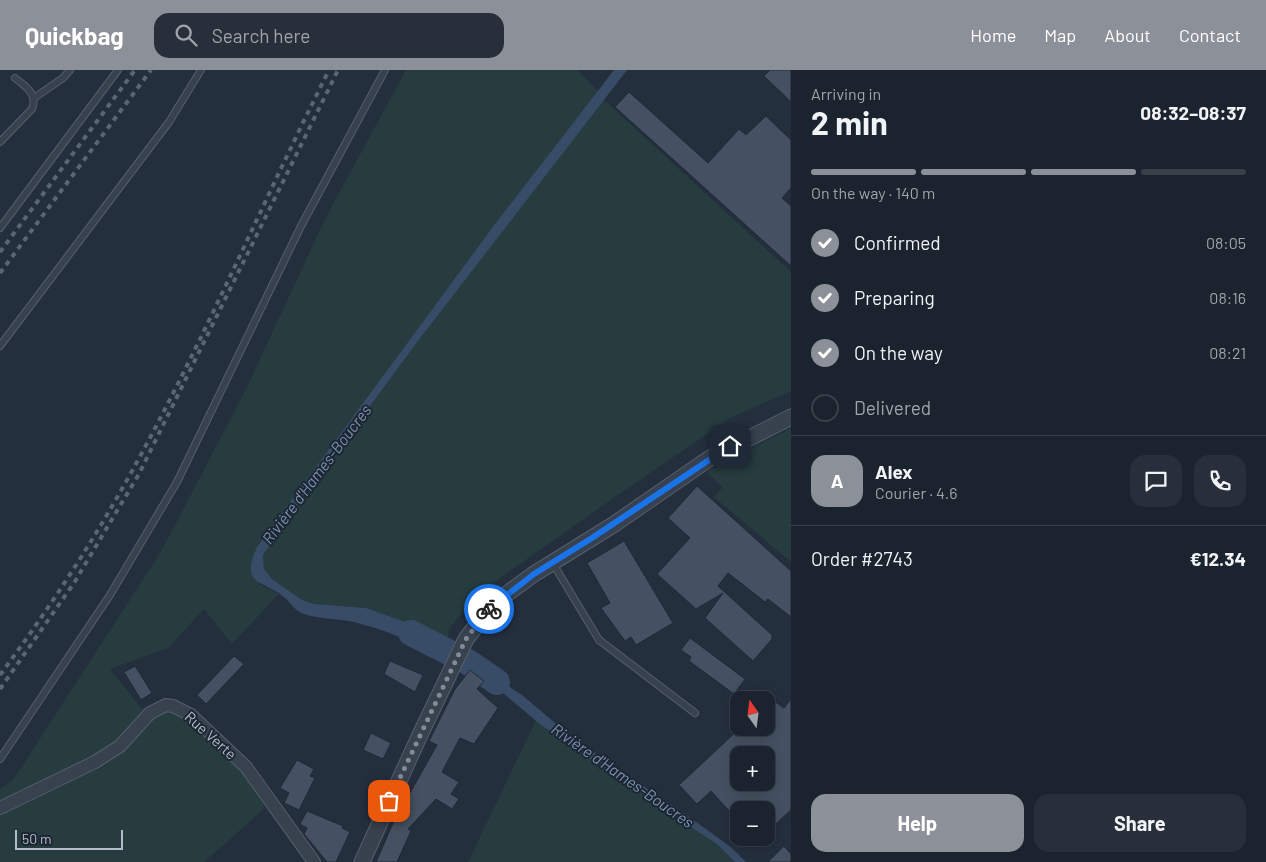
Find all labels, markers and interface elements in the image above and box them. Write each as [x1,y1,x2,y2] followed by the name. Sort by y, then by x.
[154,13,504,58] search box
[25,21,124,50] text: Quickbag
[172,21,200,49] icon: search
[212,24,310,47] text: Search here
[970,24,1016,46] text: Home
[1044,24,1076,46] text: Map
[1104,24,1151,46] text: About
[1179,24,1241,46] text: Contact
[811,84,881,103] text: Arriving in
[1140,101,1246,124] text: 08:32–08:37
[811,103,888,141] text: 2 min
[811,183,935,202] text: On the way · 140 m
[811,229,839,257] icon: check
[854,231,941,254] text: Confirmed
[1206,233,1246,252] text: 08:05
[811,284,839,312] icon: check
[854,286,935,309] text: Preparing
[1209,288,1246,307] text: 08:16
[811,339,839,367] icon: check
[854,341,943,364] text: On the way
[1209,343,1246,362] text: 08:21
[854,396,931,419] text: Delivered
[257,400,375,547] water label: Rivière d'Hames-Boucres
[709,425,751,467] pin
[716,432,744,460] icon: home
[1130,455,1182,507] button: chat
[1194,455,1246,507] button: phone
[875,460,913,483] text: Alex
[831,469,843,492] text: A
[875,483,958,502] text: Courier · 4.6
[811,547,913,570] text: Order #2743
[1190,547,1246,570] text: €12.34
[464,584,514,634] courier
[475,595,503,623] icon: bike
[730,691,775,736] north arrow
[730,691,775,846] map controls
[181,707,241,763] street label: Rue Verte
[548,719,698,832] water label: Rivière d'Hames-Boucres
[730,746,775,791] button: +
[368,780,410,822] pin
[375,787,403,815] icon: bag
[811,794,1024,852] button: Help
[1034,794,1246,852] button: Share
[730,801,775,846] button: −
[15,827,122,850] scale bar
[22,830,51,847] text: 50 m

